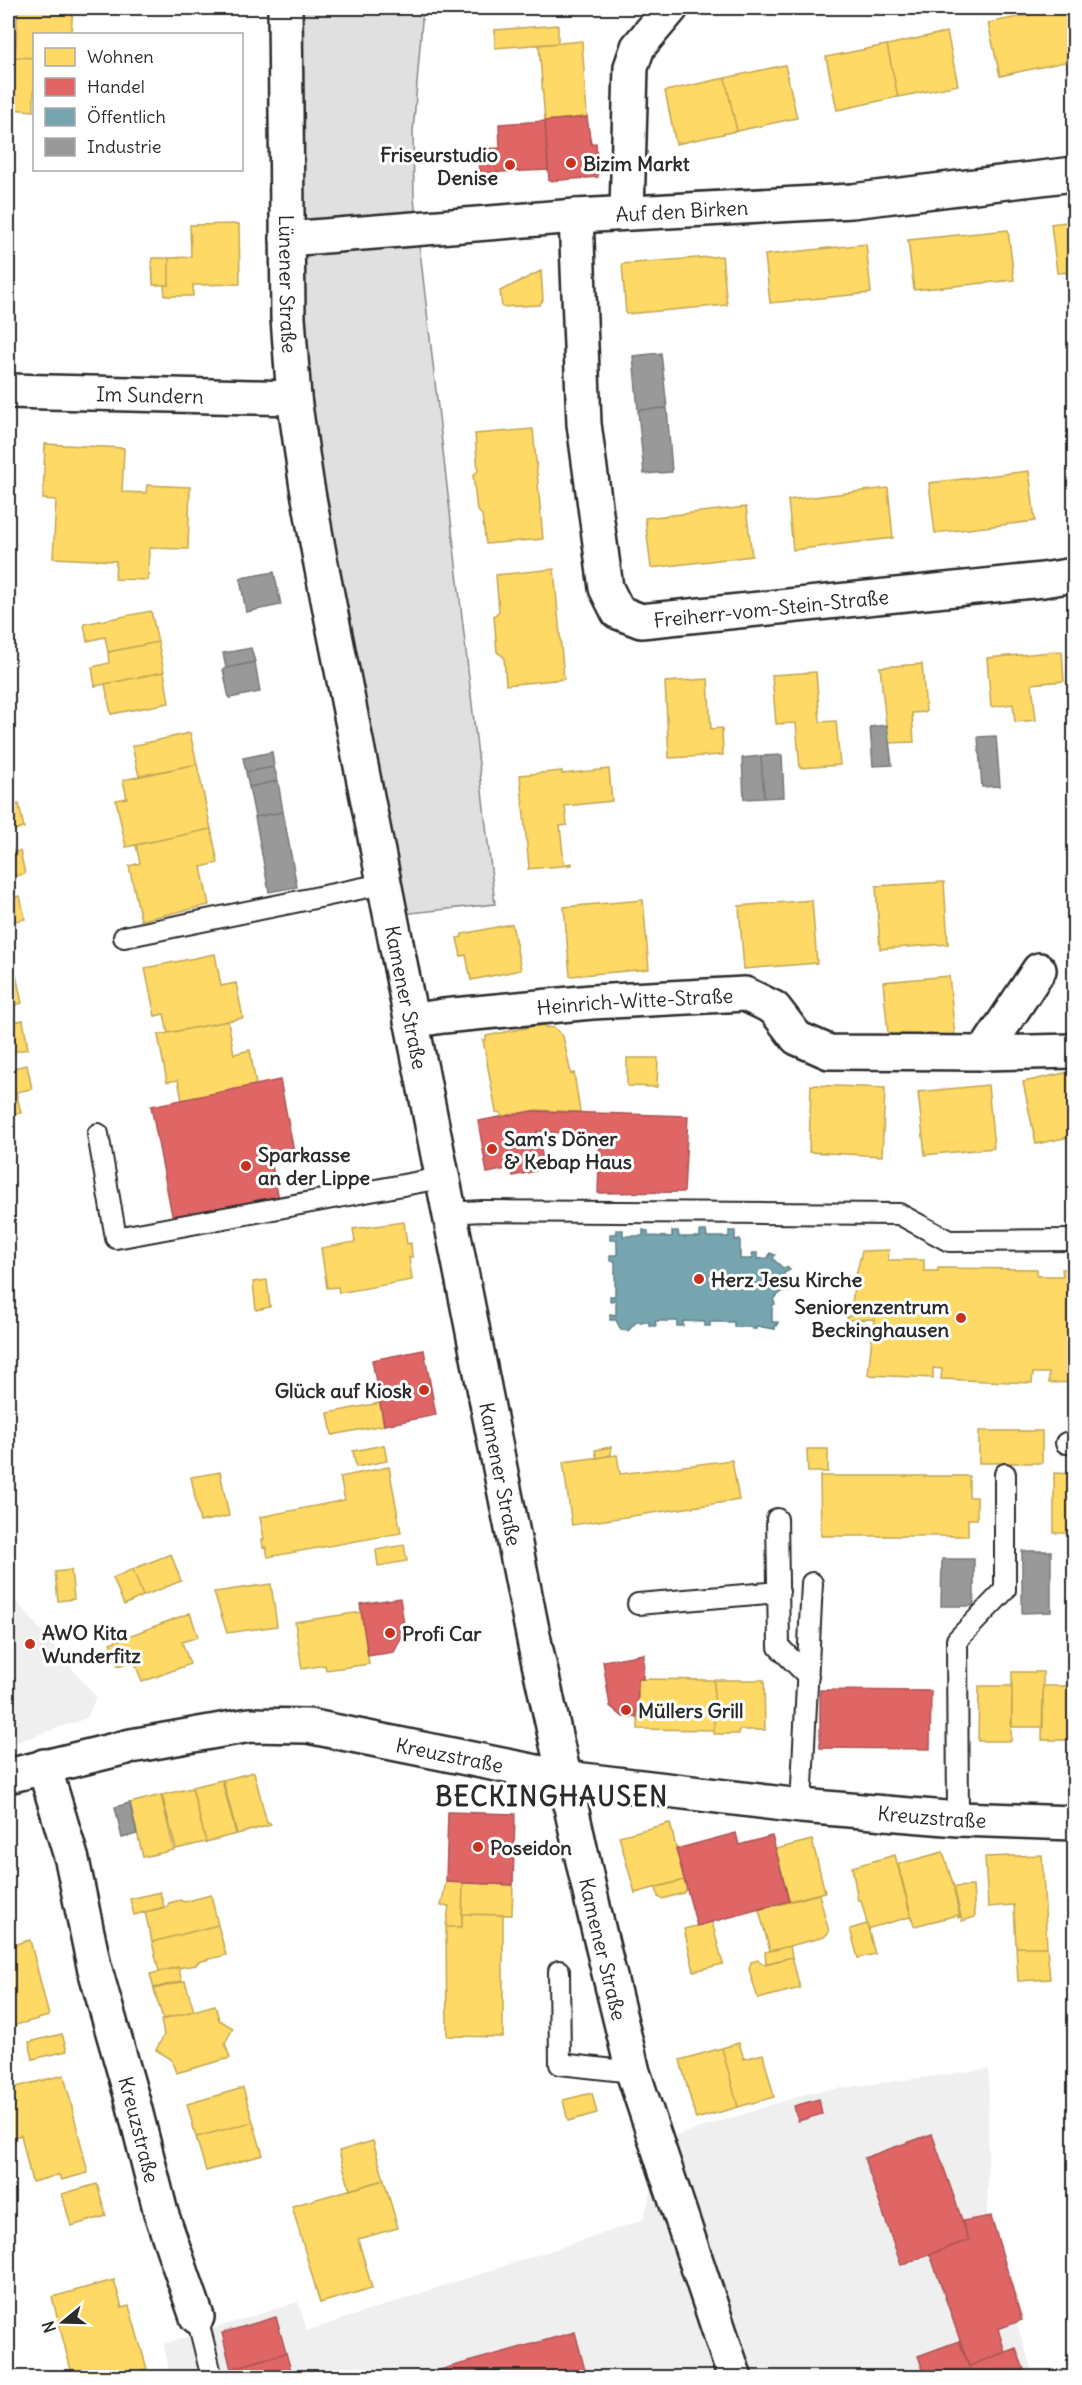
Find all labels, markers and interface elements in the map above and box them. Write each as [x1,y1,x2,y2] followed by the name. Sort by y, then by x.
[33,33,243,171] legend
[87,45,154,68] text: Wohnen
[87,75,145,98] text: Handel
[87,105,166,128] text: Öffentlich
[87,135,162,158] text: Industrie
[380,142,498,190] place label: Friseurstudio Denise
[583,151,690,176] place label: Bizim Markt
[564,156,578,170] marker: Bizim Markt
[503,158,517,172] marker: Friseurstudio Denise
[615,194,749,226] street label: Auf den Birken
[275,215,303,354] street label: Lünener Straße
[96,381,204,408] street label: Im Sundern
[653,583,890,632] street label: Freiherr-vom-Stein-Straße
[380,923,433,1071] street label: Kamener Straße
[536,982,734,1020] street label: Heinrich-Witte-Straße
[504,1126,632,1174] place label: Sam's Döner & Kebap Haus
[258,1142,370,1190] place label: Sparkasse an der Lippe
[485,1142,499,1156] marker: Sam's Döner & Kebap Haus
[239,1159,253,1173] marker: Sparkasse an der Lippe
[711,1267,862,1292] place label: Herz Jesu Kirche
[692,1272,706,1286] marker: Herz Jesu Kirche
[794,1294,949,1342] place label: Seniorenzentrum Beckinghausen
[954,1311,968,1325] marker: Seniorenzentrum Beckinghausen
[275,1378,412,1403] place label: Glück auf Kiosk
[417,1383,431,1397] marker: Glück auf Kiosk
[475,1400,528,1548] street label: Kamener Straße
[42,1620,141,1668] place label: AWO Kita Wunderfitz
[402,1621,482,1646] place label: Profi Car
[383,1626,397,1640] marker: Profi Car
[23,1637,37,1651] marker: AWO Kita Wunderfitz
[638,1698,744,1723] place label: Müllers Grill
[619,1703,633,1717] marker: Müllers Grill
[394,1732,506,1778] street label: Kreuzstraße
[435,1780,669,1813] district label: BECKINGHAUSEN
[877,1800,987,1832] street label: Kreuzstraße
[490,1835,572,1860] place label: Poseidon
[471,1840,485,1854] marker: Poseidon
[575,1875,633,2023] street label: Kamener Straße
[114,2073,165,2185] street label: Kreuzstraße
[33,2292,93,2352] north arrow
[38,2318,60,2335] text: N

